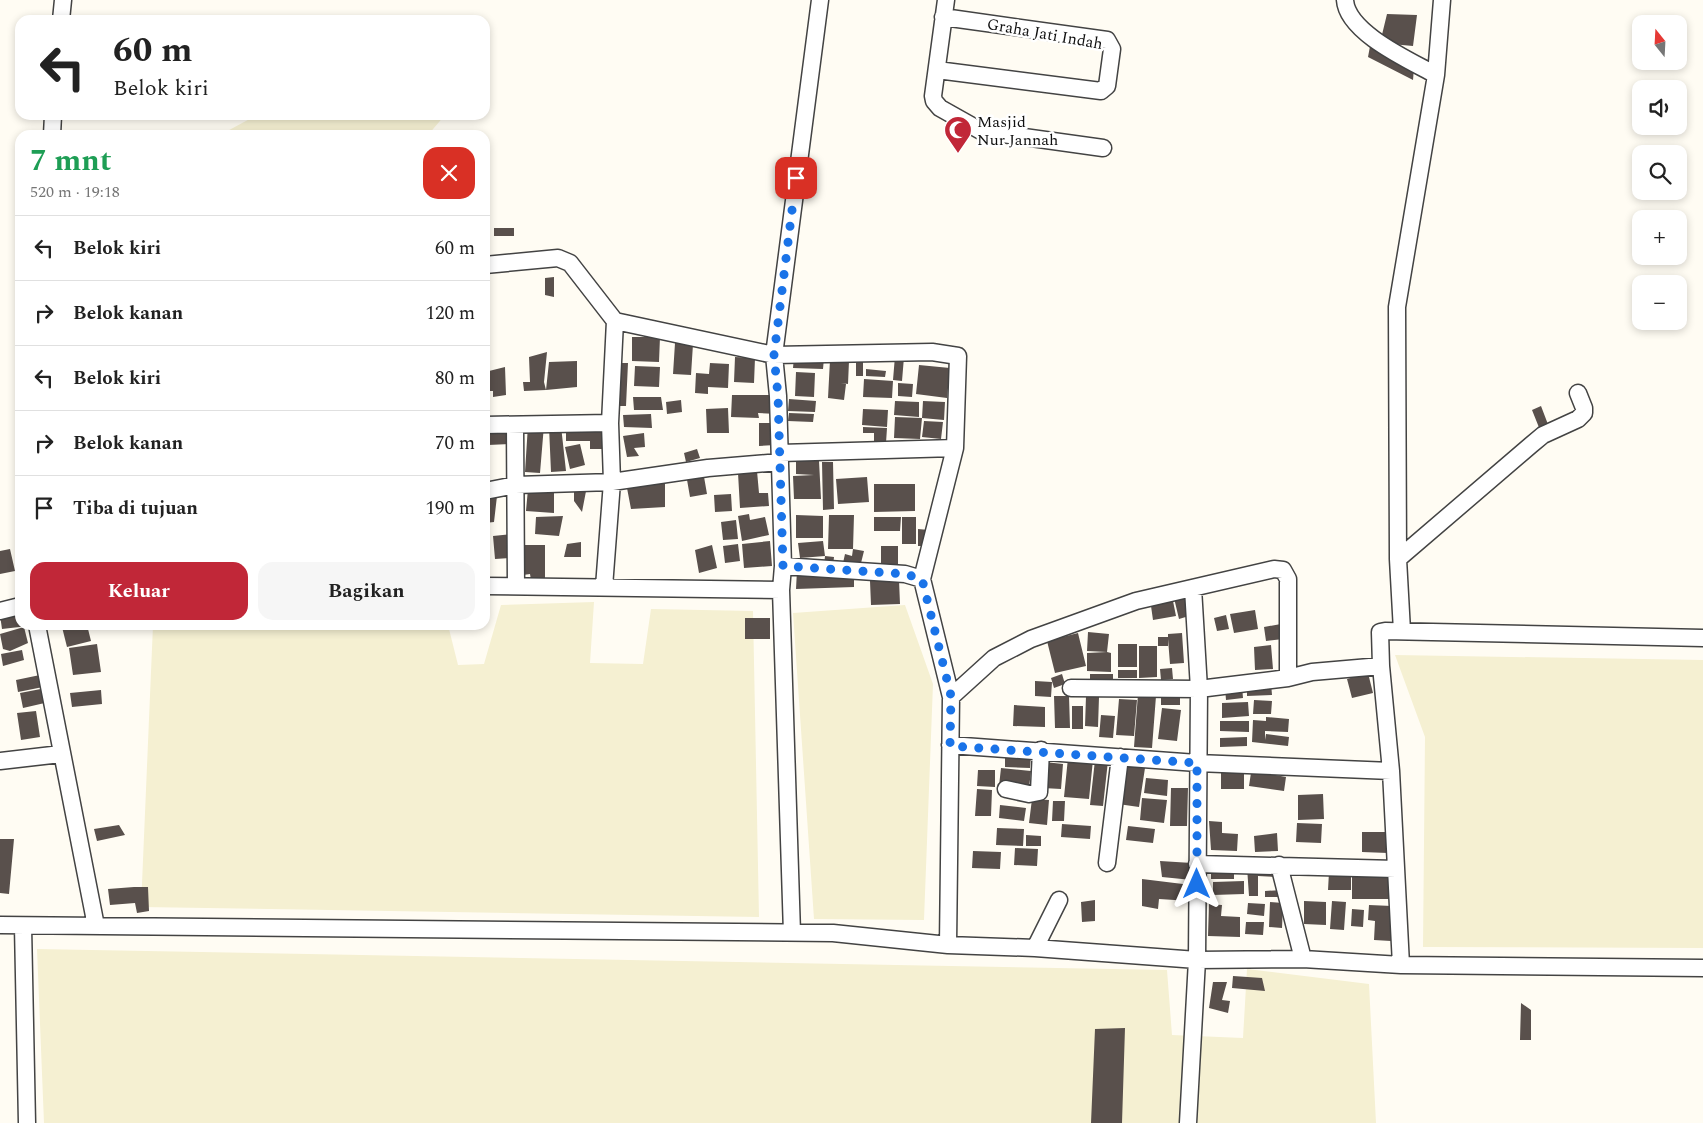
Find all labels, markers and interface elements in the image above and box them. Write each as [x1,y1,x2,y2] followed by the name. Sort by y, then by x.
[985,12,1105,56] street label: Graha Jati Indah
[1632,15,1688,70] north arrow
[1632,15,1687,330] map controls
[113,24,193,77] text: 60 m
[30,35,95,100] icon: left
[113,72,209,105] text: Belok kiri
[1632,80,1687,135] button: sound
[977,110,1058,152] place label: Masjid Nur Jannah
[943,115,973,154] mosque icon: Masjid Nur Jannah
[30,138,111,184] text: 7 mnt
[1632,145,1687,200] button: search
[423,147,475,199] button: close
[775,157,817,199] pin
[782,164,810,192] icon: arrive
[30,180,120,204] text: 520 m · 19:18
[1632,210,1687,265] button: +
[30,234,58,262] icon: left
[73,234,161,263] text: Belok kiri
[435,234,475,263] text: 60 m
[1632,275,1687,330] button: −
[30,299,58,327] icon: right
[73,299,183,328] text: Belok kanan
[425,299,475,328] text: 120 m
[30,364,58,392] icon: left
[73,364,161,393] text: Belok kiri
[435,364,475,393] text: 80 m
[30,429,58,457] icon: right
[73,429,183,458] text: Belok kanan
[435,429,475,458] text: 70 m
[30,494,58,522] icon: arrive
[73,494,198,523] text: Tiba di tujuan
[425,494,475,523] text: 190 m
[30,562,248,620] button: Keluar
[258,562,475,620] button: Bagikan
[1170,857,1222,909] position arrow

